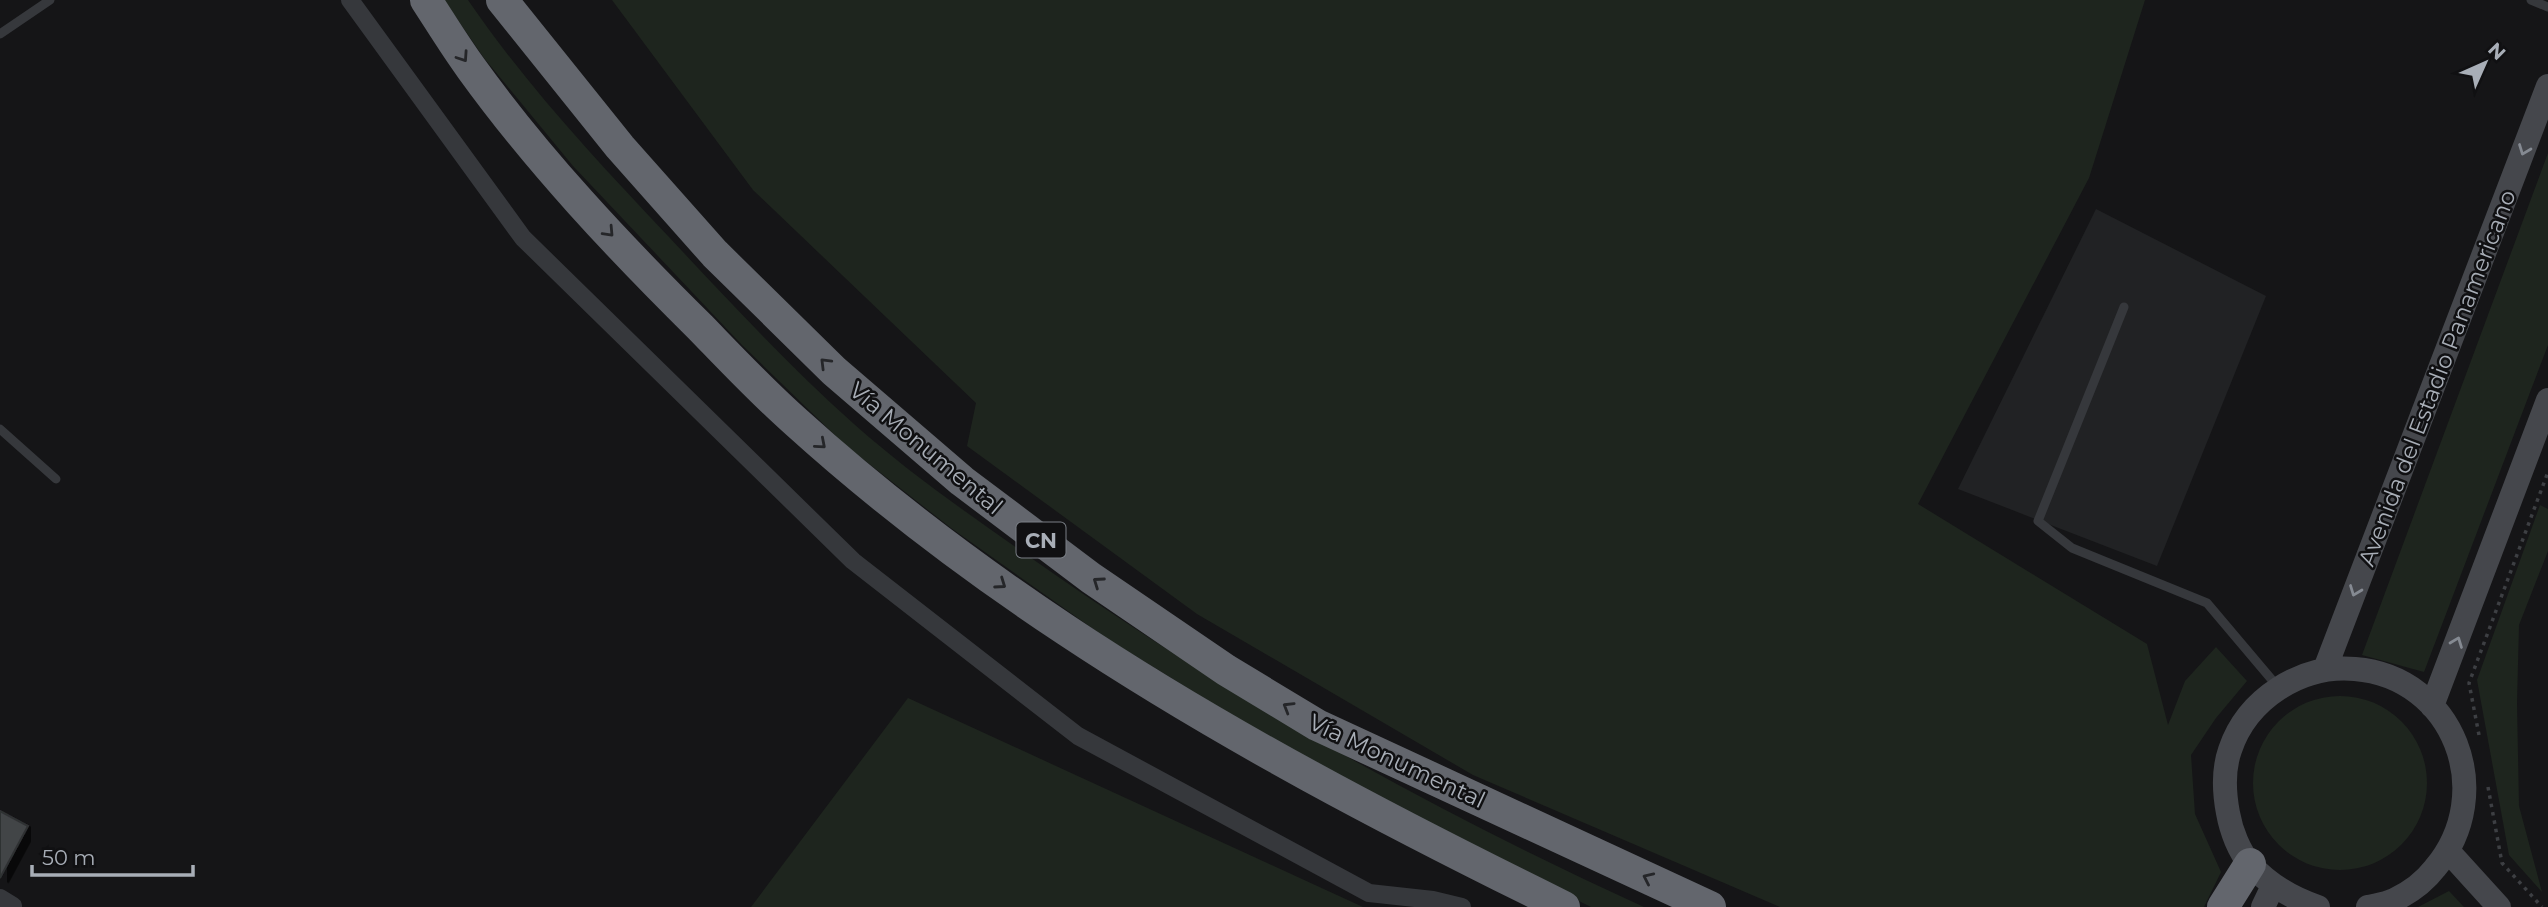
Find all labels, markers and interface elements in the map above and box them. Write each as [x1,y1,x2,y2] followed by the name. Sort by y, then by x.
[2450,28,2520,98] north arrow
[2483,38,2510,65] text: N
[455,49,468,62] one-way arrow
[2518,144,2532,156] one-way arrow
[2352,186,2522,570] street label: Avenida del Estadio Panamericano
[600,224,613,237] one-way arrow
[820,358,833,371] one-way arrow
[844,376,1008,520] street label: Vía Monumental
[813,436,826,448] one-way arrow
[1016,522,1066,558] road number: CN
[993,576,1006,588] one-way arrow
[1092,577,1105,590] one-way arrow
[2349,585,2363,597] one-way arrow
[2448,637,2462,649] one-way arrow
[1282,702,1295,715] one-way arrow
[1304,708,1490,814] street label: Vía Monumental
[32,834,192,878] scale bar
[42,845,96,870] text: 50 m
[1643,872,1655,886] one-way arrow

